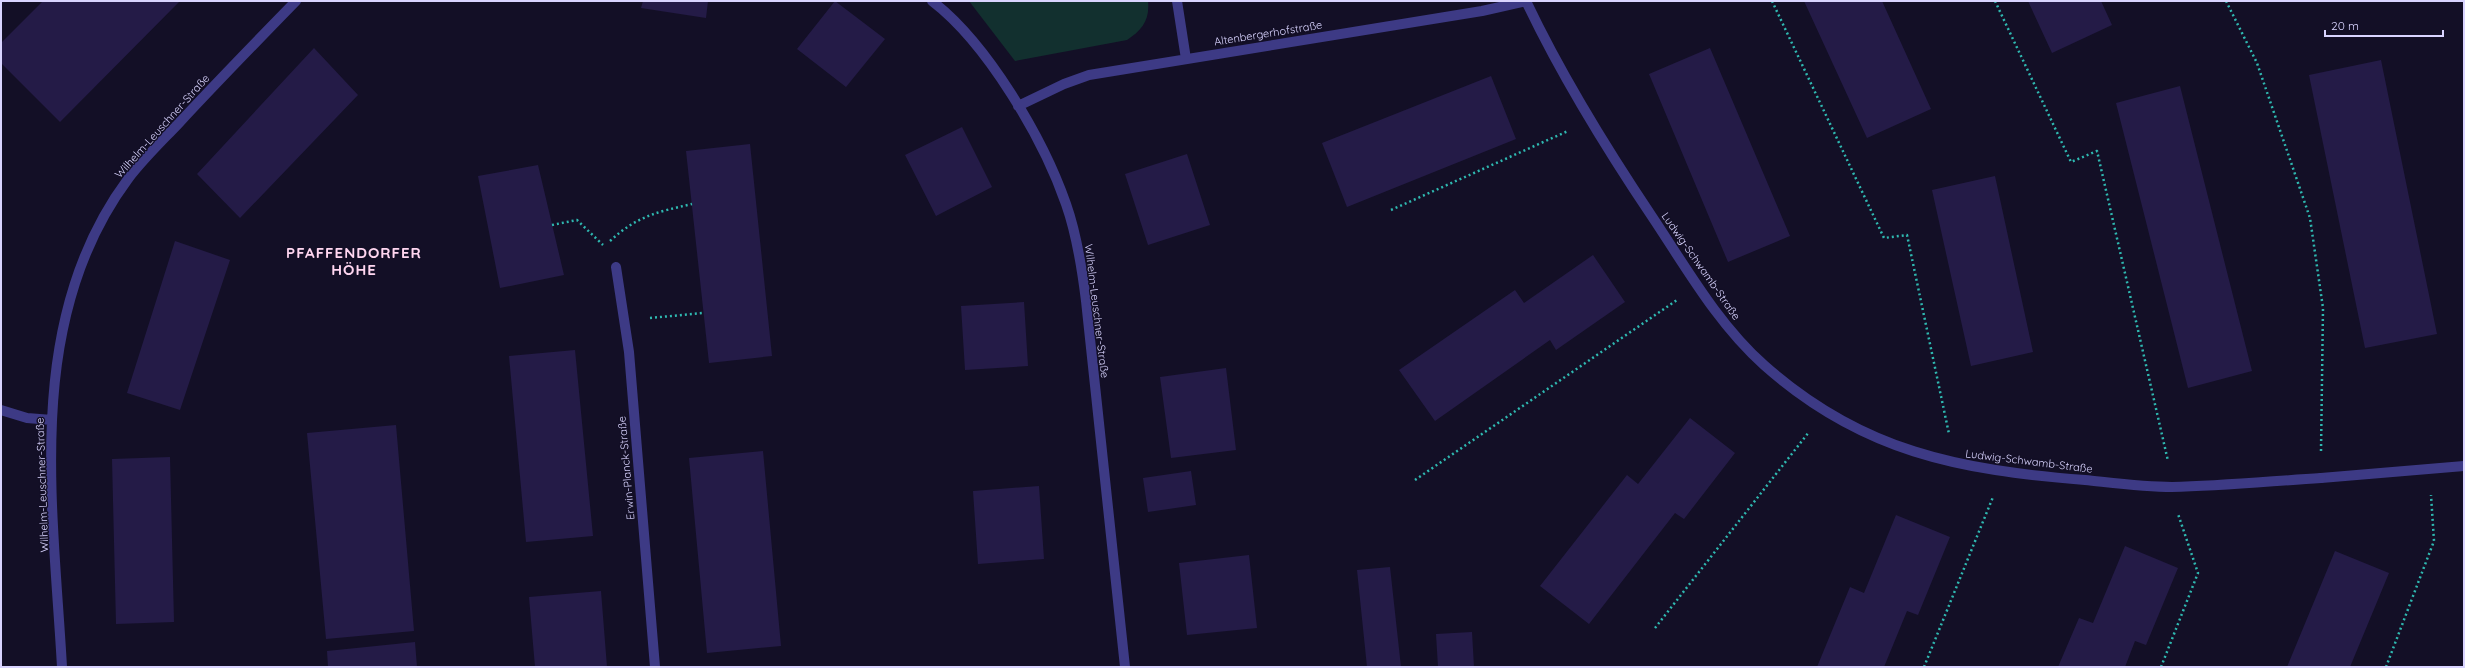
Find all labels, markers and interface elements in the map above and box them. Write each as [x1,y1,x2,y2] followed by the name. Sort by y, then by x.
[2325,12,2443,38] scale bar
[1213,18,1323,48] street label: Altenbergerhofstraße
[2331,18,2359,33] text: 20 m
[112,71,212,181] street label: Wilhelm-Leuschner-Straße
[1658,209,1744,323] street label: Ludwig-Schwamb-Straße
[286,243,422,279] district label: PFAFFENDORFER HÖHE
[1082,243,1112,379] street label: Wilhelm-Leuschner-Straße
[615,416,637,520] street label: Erwin-Planck-Straße
[33,417,51,553] street label: Wilhelm-Leuschner-Straße
[1965,446,2093,476] street label: Ludwig-Schwamb-Straße

